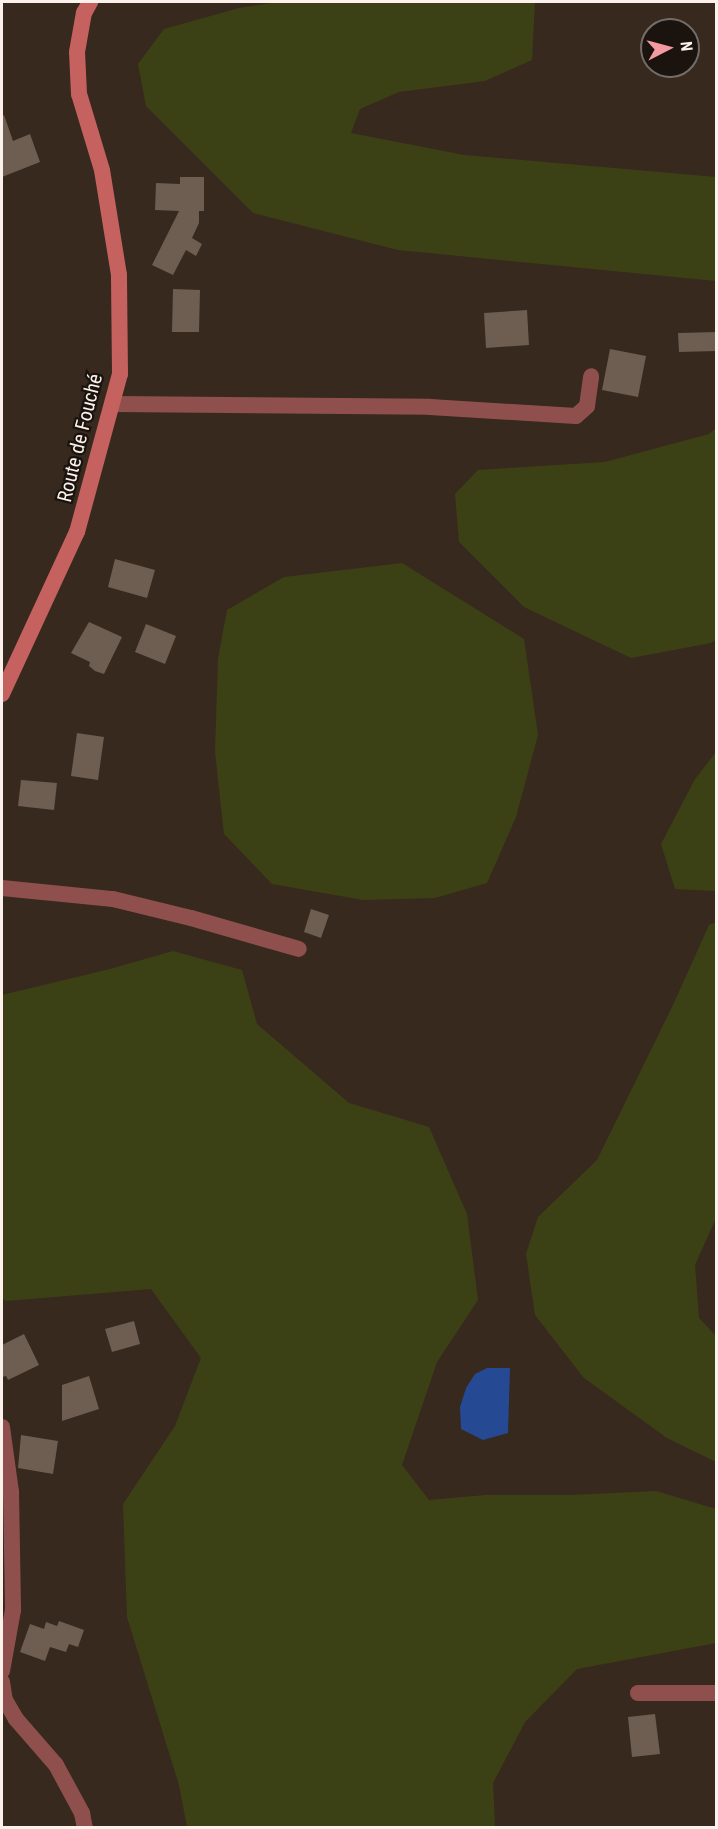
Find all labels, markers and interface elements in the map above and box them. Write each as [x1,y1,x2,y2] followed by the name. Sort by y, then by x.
[640,18,700,78] north arrow
[676,40,696,52] text: N
[52,371,108,505] street label: Route de Fouché

